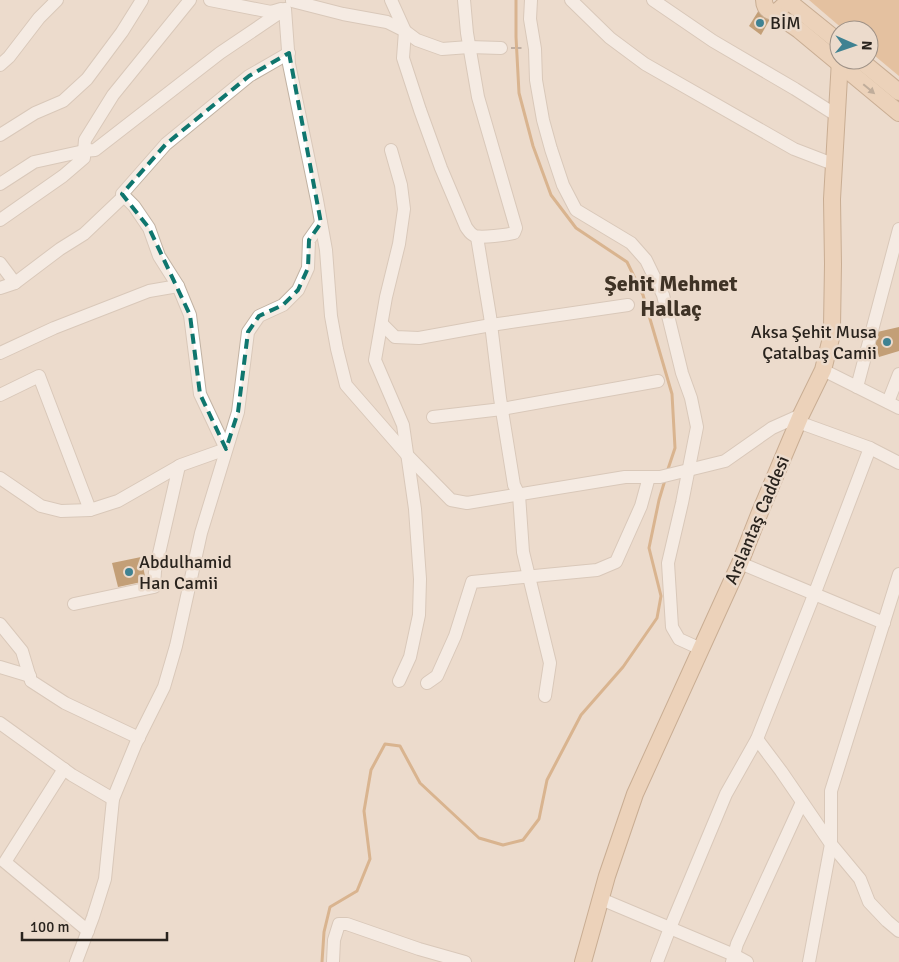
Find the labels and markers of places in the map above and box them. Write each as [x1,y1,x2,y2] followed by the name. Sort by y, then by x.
[770,12,801,34] place label: BİM
[754,17,766,29] marker: BİM
[751,321,877,364] place label: Aksa Şehit Musa Çatalbaş Camii
[881,336,893,348] marker: Aksa Şehit Musa Çatalbaş Camii
[139,551,232,594] place label: Abdulhamid Han Camii
[123,566,135,578] marker: Abdulhamid Han Camii

